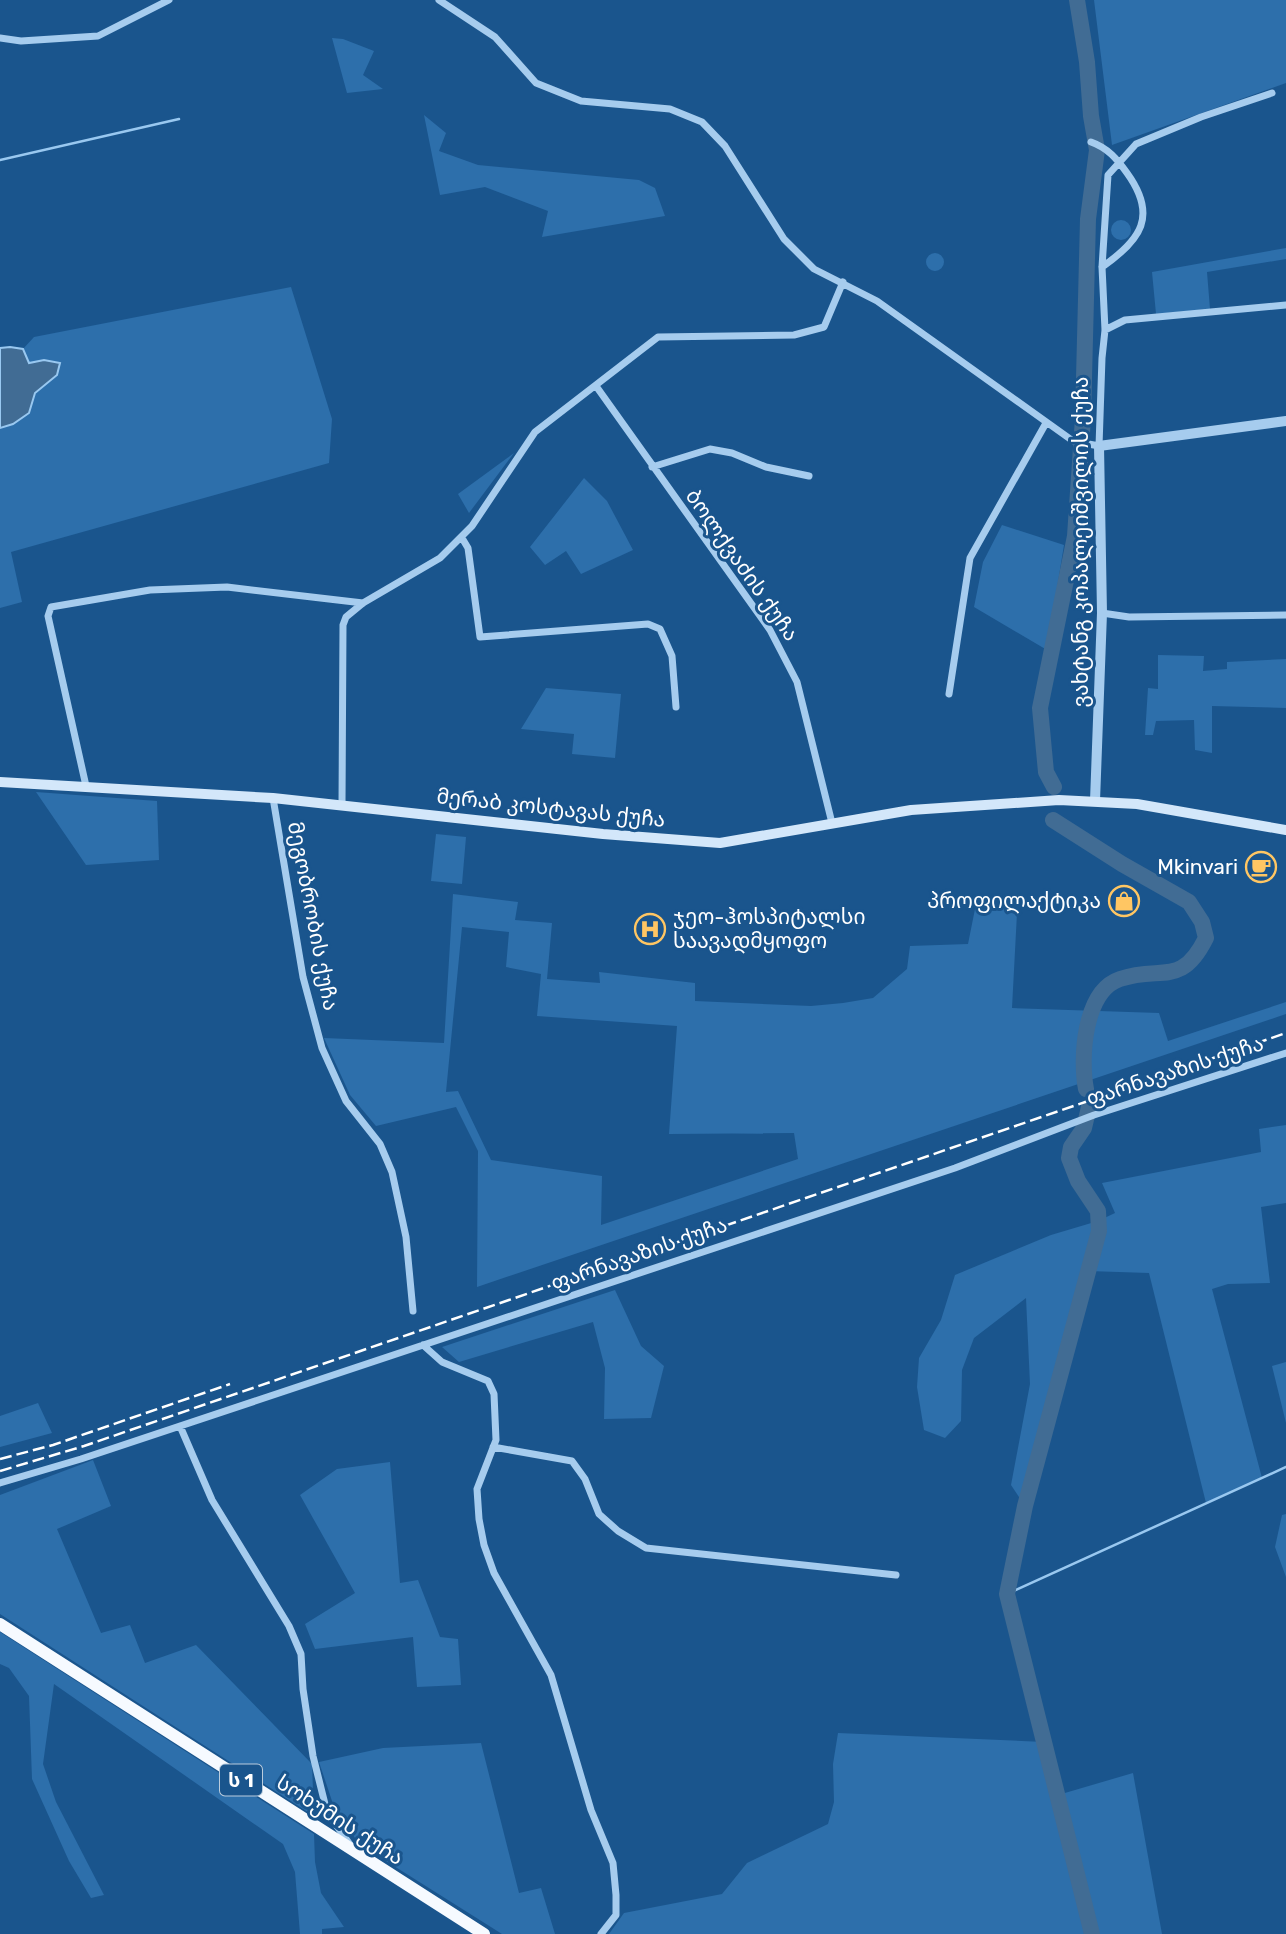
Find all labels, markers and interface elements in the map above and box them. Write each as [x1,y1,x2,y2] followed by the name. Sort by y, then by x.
[1068,376,1094,708] street label: ვახტანგ კოპალეიშვილის ქუჩა
[680,484,804,646] street label: ბოლქვაძის ქუჩა
[435,783,667,832] street label: მერაბ კოსტავას ქუჩა
[283,819,344,1012] street label: მეგობრობის ქუჩა
[1244,850,1278,884] cafe icon: Mkinvari
[1157,854,1238,879] place label: Mkinvari
[1107,884,1141,918] shop icon: პროფილაქტიკა
[927,888,1101,914] place label: პროფილაქტიკა
[673,904,865,954] place label: ჯეო-ჰოსპიტალსი საავადმყოფო
[633,912,667,946] hospital icon: ჯეო-ჰოსპიტალსი საავადმყოფო
[1083,1030,1267,1111] street label: ფარნავაზის ქუჩა
[547,1212,730,1295] street label: ფარნავაზის ქუჩა
[220,1764,262,1796] road number: ს 1
[272,1769,408,1870] street label: სოხუმის ქუჩა

